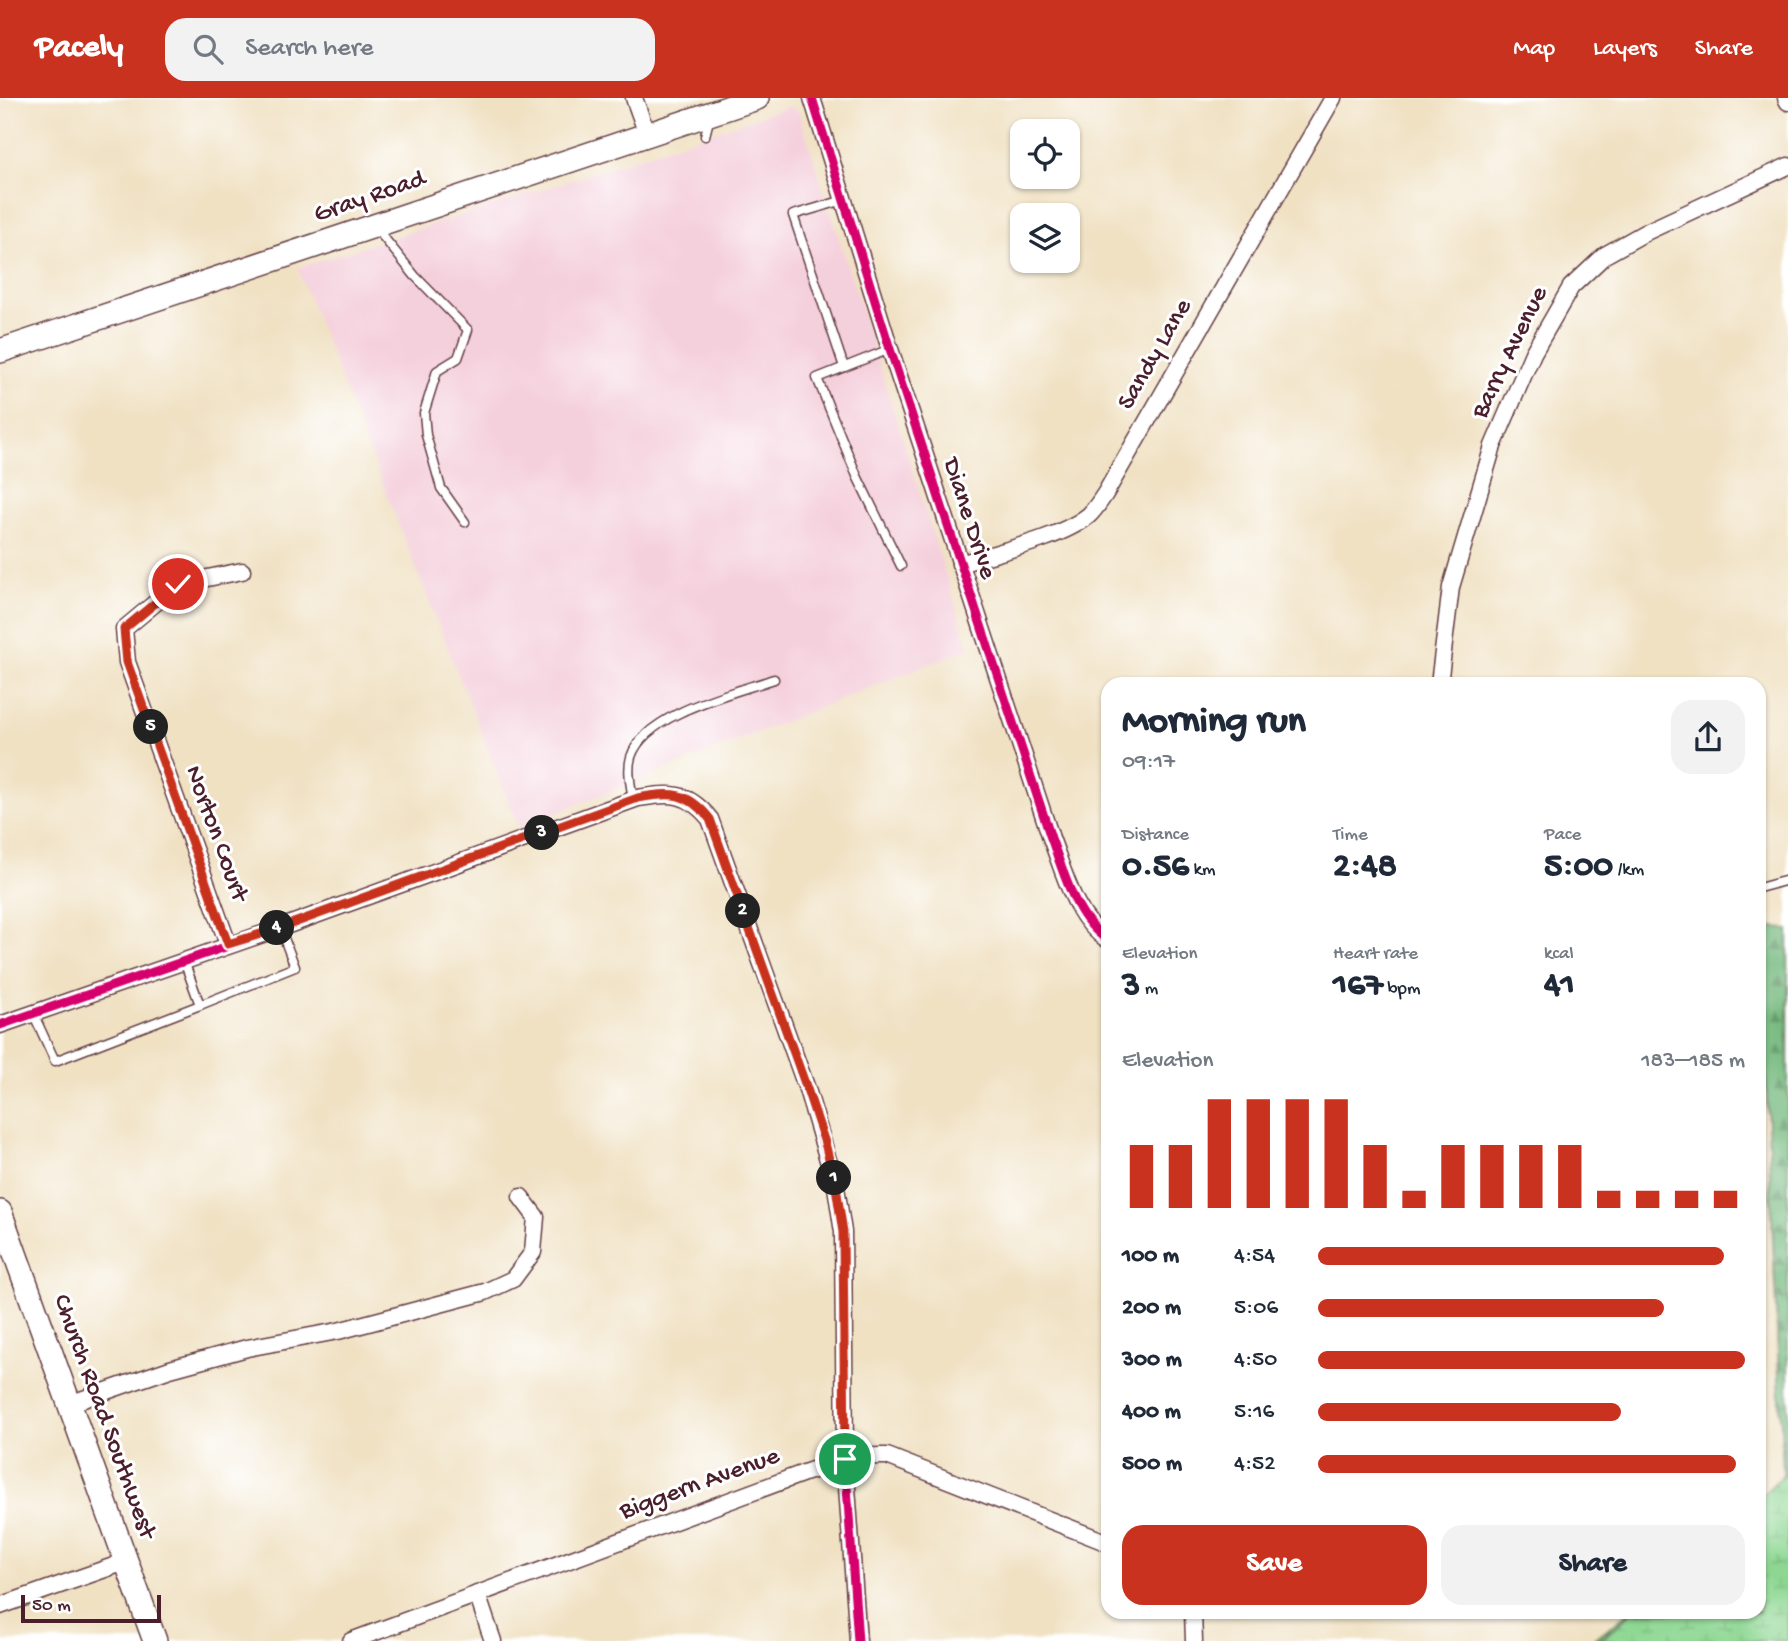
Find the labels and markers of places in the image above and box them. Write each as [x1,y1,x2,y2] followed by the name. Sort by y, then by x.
[148,554,208,614] pin
[134,710,168,744] pin: 5
[524,816,560,850] pin: 3
[726,894,760,928] pin: 2
[260,910,294,946] pin: 4
[816,1160,852,1196] pin: 1
[815,1429,875,1489] pin

